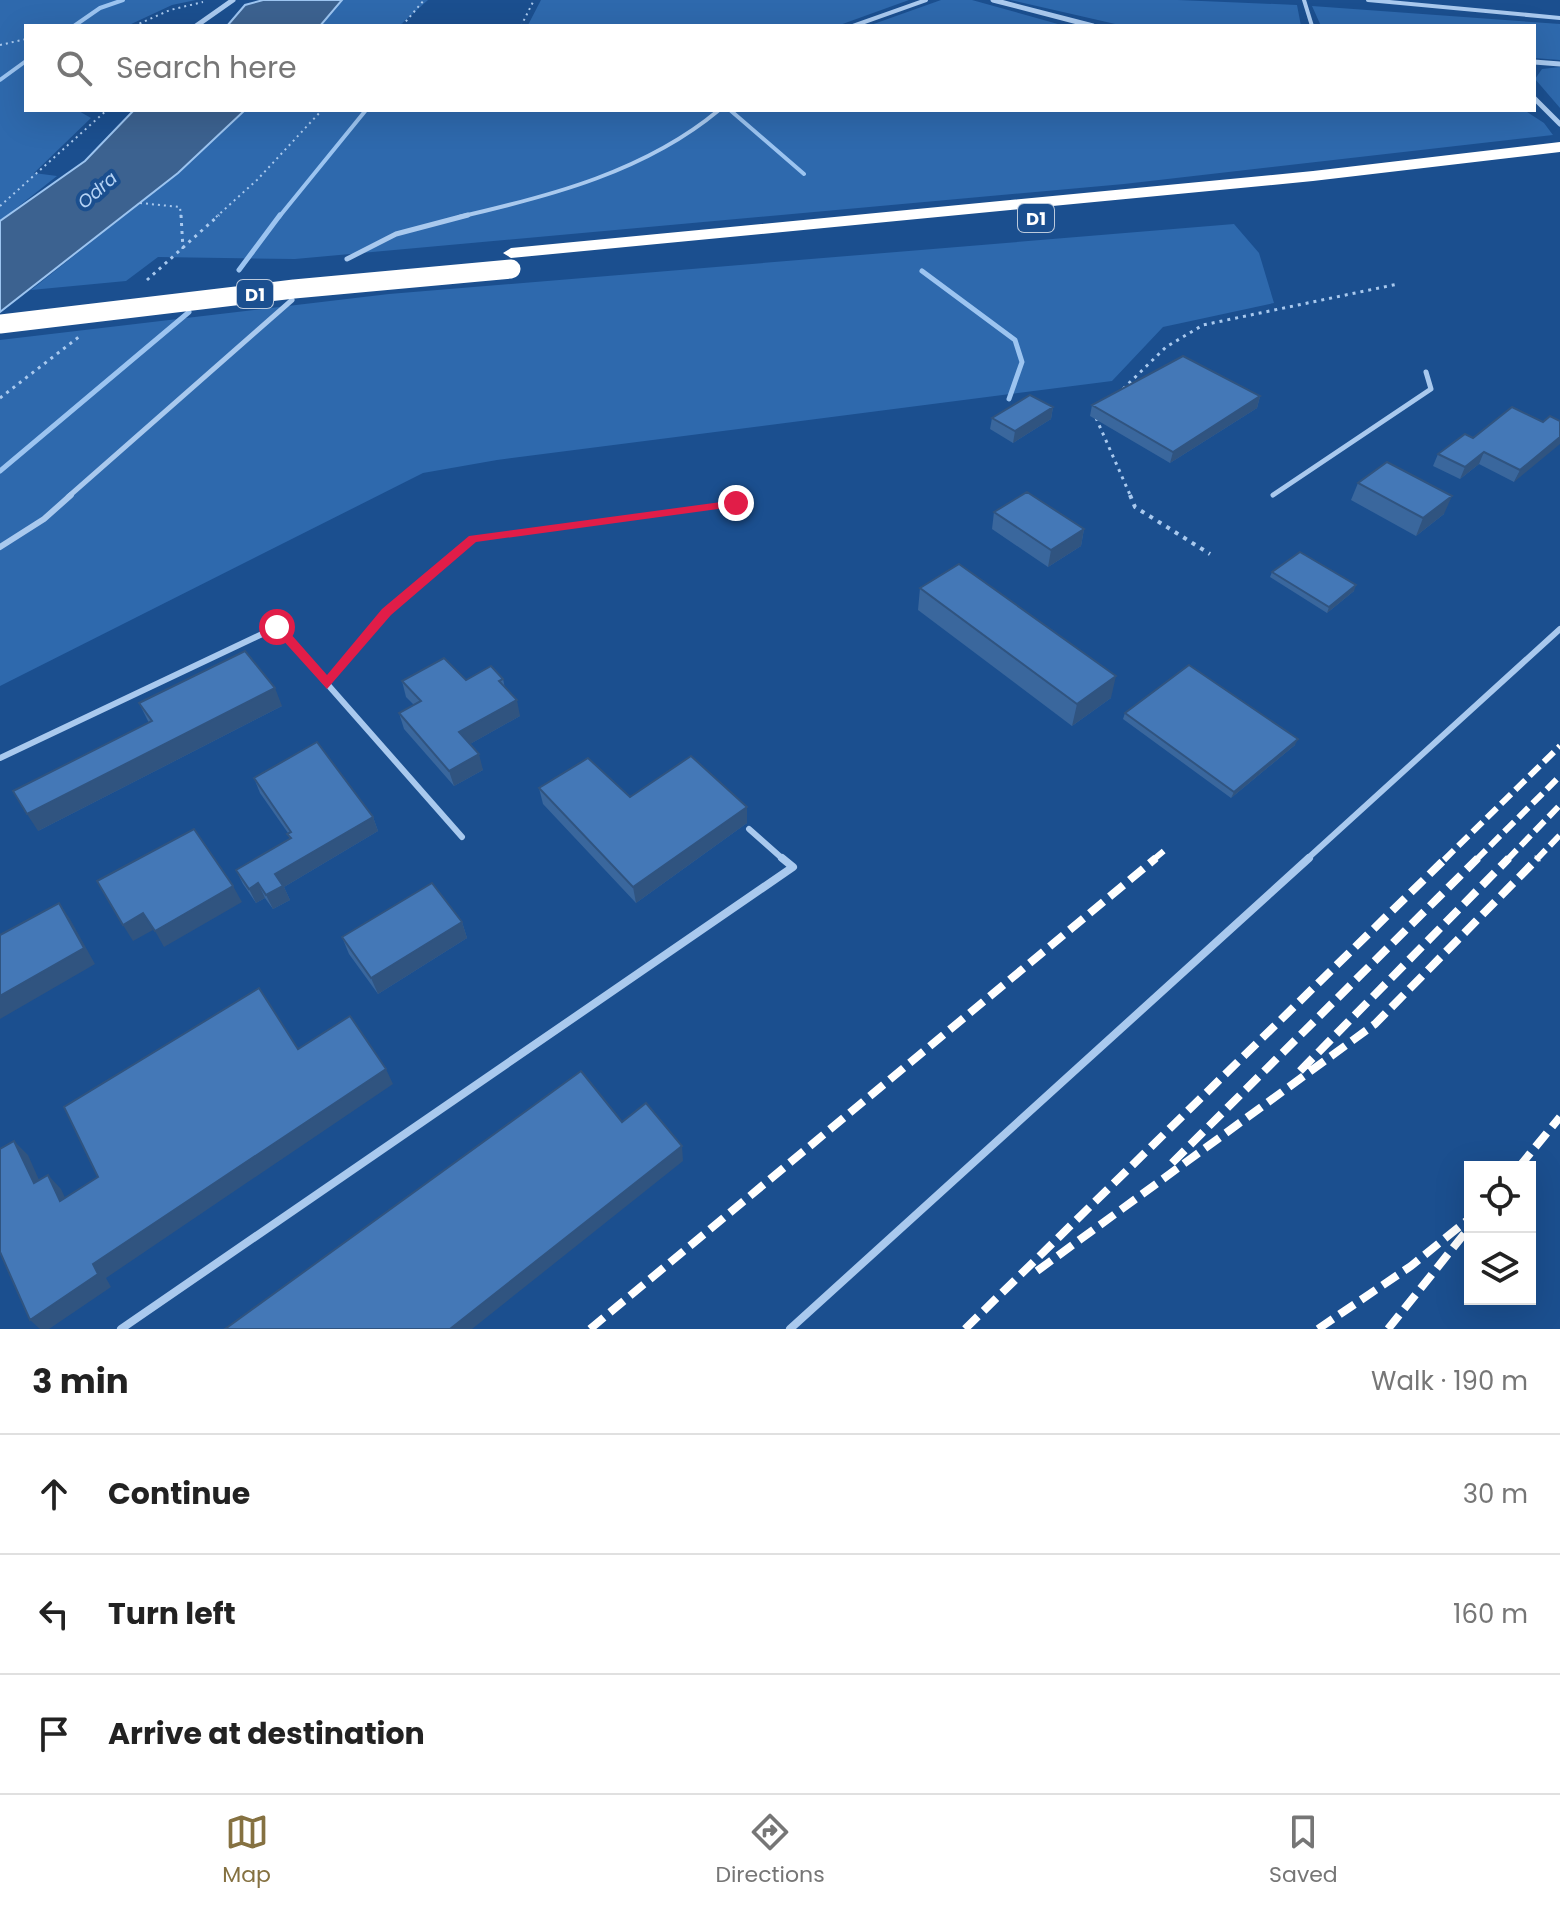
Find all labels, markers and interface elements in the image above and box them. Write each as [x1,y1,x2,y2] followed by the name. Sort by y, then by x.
[24,24,1536,112] search box
[52,46,96,90] icon: search
[116,46,297,89] text: Search here
[72,166,122,214] water label: Odra
[1018,204,1054,232] road number: D1
[237,280,273,308] road number: D1
[718,485,754,521] route end
[259,609,295,645] route start
[1464,1161,1536,1305] map controls
[1464,1161,1536,1233] button: locate
[1464,1233,1536,1305] button: layers
[32,1357,129,1405] text: 3 min
[1371,1363,1528,1399] text: Walk · 190 m
[32,1472,76,1516] icon: ahead
[108,1472,250,1515] text: Continue
[1463,1476,1528,1512] text: 30 m
[32,1592,76,1636] icon: left
[108,1592,236,1635] text: Turn left
[1453,1596,1528,1632] text: 160 m
[32,1712,76,1756] icon: arrive
[108,1712,425,1755] text: Arrive at destination
[222,1810,271,1891] tab: Map
[715,1810,825,1891] tab: Directions
[1269,1810,1338,1891] tab: Saved

